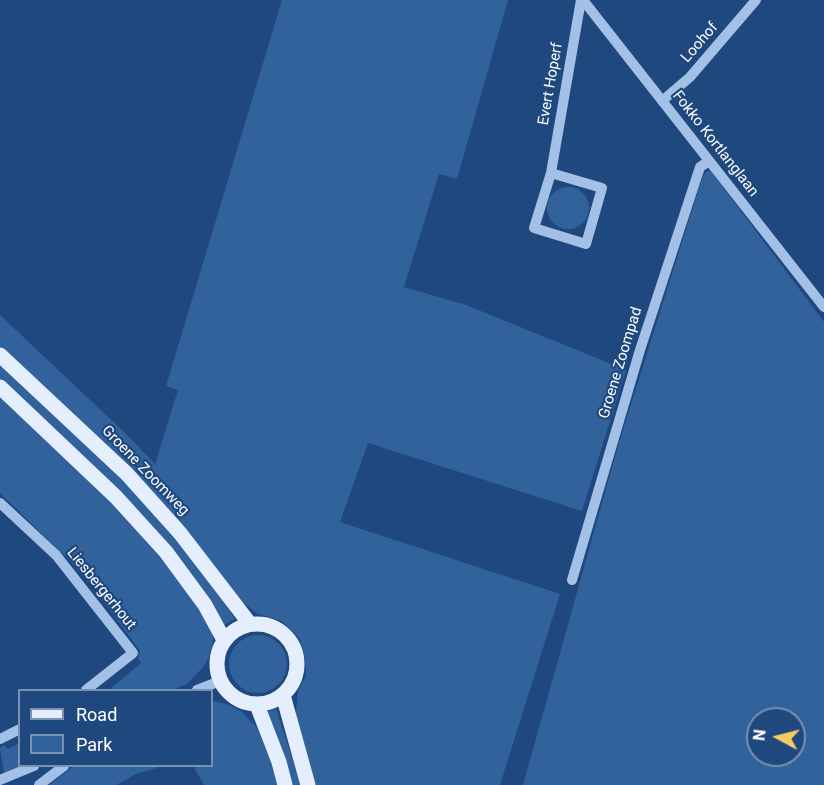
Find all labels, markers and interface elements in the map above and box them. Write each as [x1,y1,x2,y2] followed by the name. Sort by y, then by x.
[678,19,722,67] street label: Loohof
[535,41,567,127] street label: Evert Hoperf
[668,88,762,200] street label: Fokko Kortlanglaan
[595,305,647,421] street label: Groene Zoompad
[97,422,193,520] street label: Groene Zoomweg
[62,544,140,634] street label: Liesbergerhout
[18,689,213,767] legend
[76,704,117,725] text: Road
[746,707,806,767] north arrow
[750,728,770,742] text: N
[76,734,112,755] text: Park

